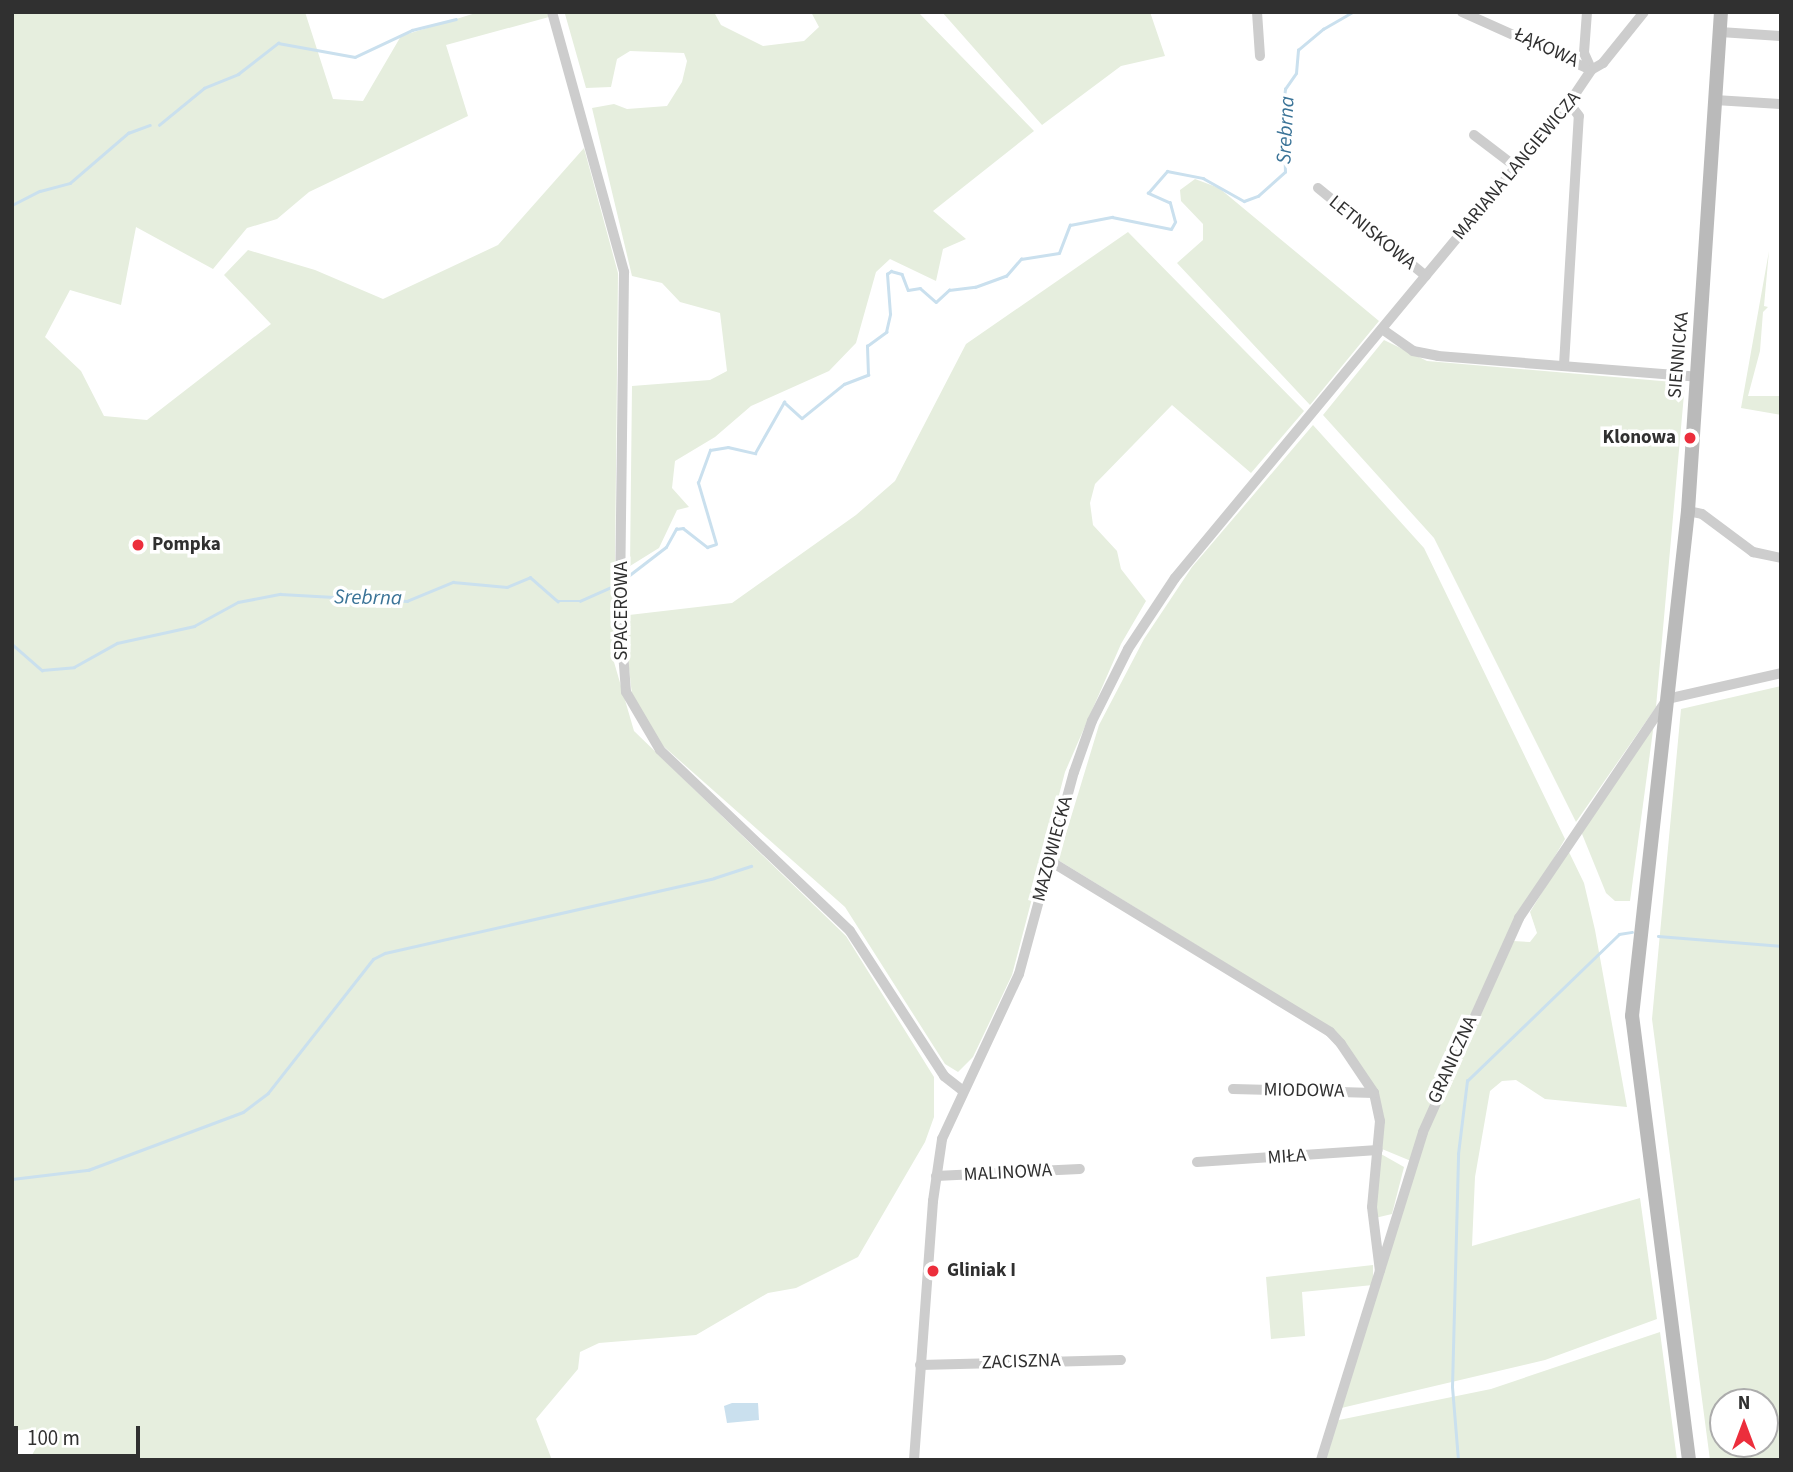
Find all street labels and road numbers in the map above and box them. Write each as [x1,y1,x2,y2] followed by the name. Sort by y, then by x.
[1510,23,1582,73] street label: ŁĄKOWA
[1448,87,1586,245] street label: MARIANA LANGIEWICZA
[1324,191,1420,275] street label: LETNISKOWA
[1664,311,1694,399] street label: SIENNICKA
[611,561,633,661] street label: SPACEROWA
[1028,794,1078,904] street label: MAZOWIECKA
[1424,1013,1482,1107] street label: GRANICZNA
[1263,1079,1345,1103] street label: MIODOWA
[1267,1144,1307,1170] street label: MIŁA
[963,1159,1053,1187] street label: MALINOWA
[981,1349,1061,1375] street label: ZACISZNA

